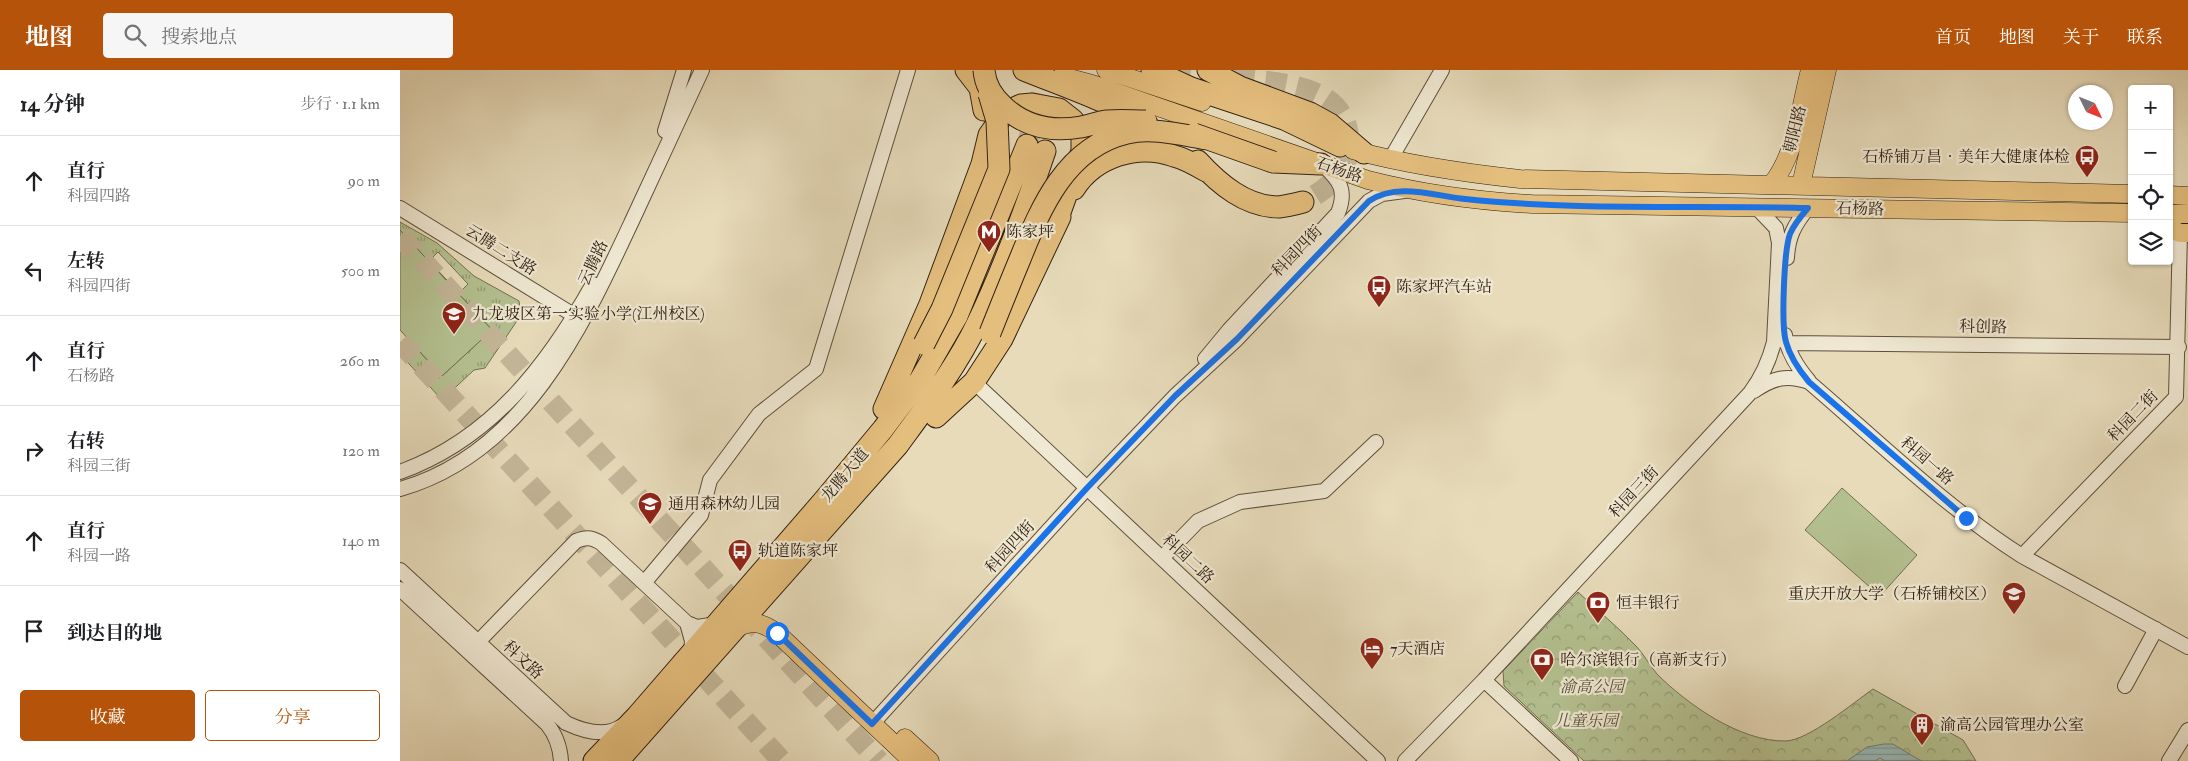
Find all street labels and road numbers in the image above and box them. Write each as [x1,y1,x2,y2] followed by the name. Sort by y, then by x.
[1779,103,1811,155] street label: 朝阳路
[1313,153,1365,187] street label: 石杨路
[1836,199,1884,219] street label: 石杨路
[462,220,540,280] street label: 云腾二支路
[1268,221,1326,281] street label: 科园四街
[574,237,612,289] street label: 云腾路
[1959,317,2007,337] street label: 科创路
[2104,386,2162,446] street label: 科园二街
[1896,432,1958,490] street label: 科园一路
[817,444,873,506] street label: 龙腾大道
[1605,462,1663,522] street label: 科园三街
[981,517,1039,577] street label: 科园四街
[1158,530,1218,588] street label: 科园二路
[499,636,547,684] street label: 科文路

